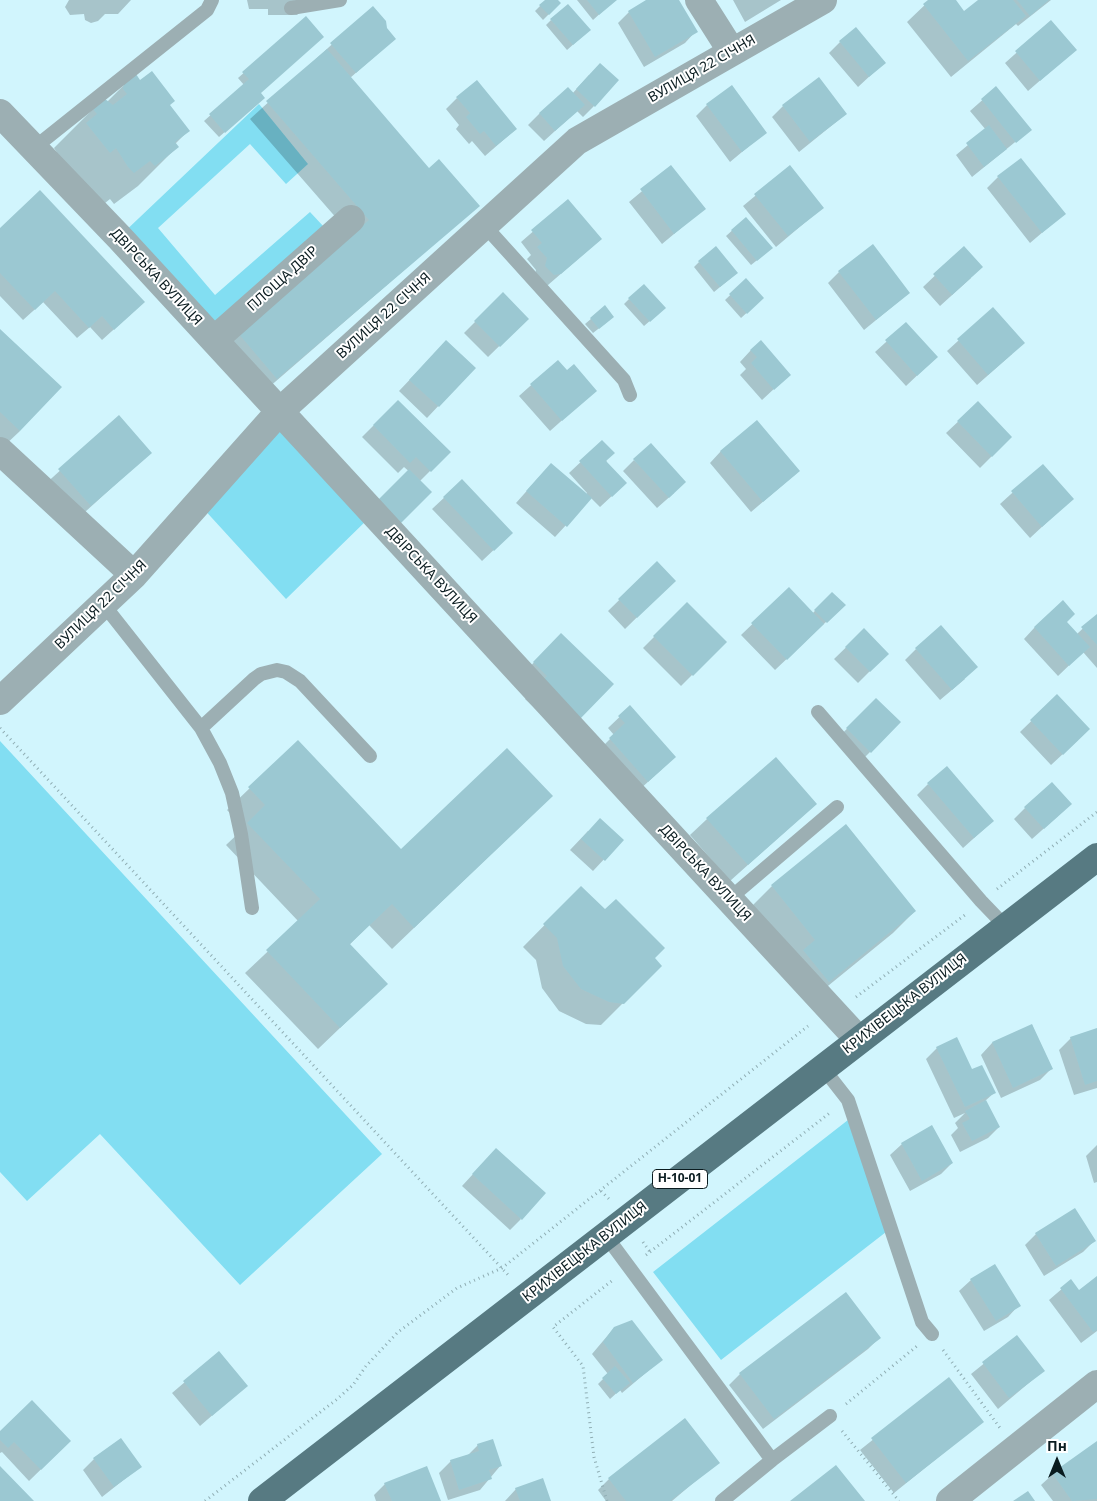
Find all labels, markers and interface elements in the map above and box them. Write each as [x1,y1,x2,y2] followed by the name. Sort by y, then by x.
[645,31,759,107] street label: ВУЛИЦЯ 22 СІЧНЯ
[107,225,205,329] street label: ДВІРСЬКА ВУЛИЦЯ
[244,243,322,315] street label: ПЛОЩА ДВІР
[333,269,435,363] street label: ВУЛИЦЯ 22 СІЧНЯ
[382,523,480,627] street label: ДВІРСЬКА ВУЛИЦЯ
[52,557,150,653] street label: ВУЛИЦЯ 22 СІЧНЯ
[656,821,754,925] street label: ДВІРСЬКА ВУЛИЦЯ
[839,950,971,1058] street label: КРИХІВЕЦЬКА ВУЛИЦЯ
[652,1170,708,1188] road number: Н-10-01
[519,1198,651,1306] street label: КРИХІВЕЦЬКА ВУЛИЦЯ
[1032,1436,1082,1486] north arrow
[1047,1436,1067,1455] text: Пн

